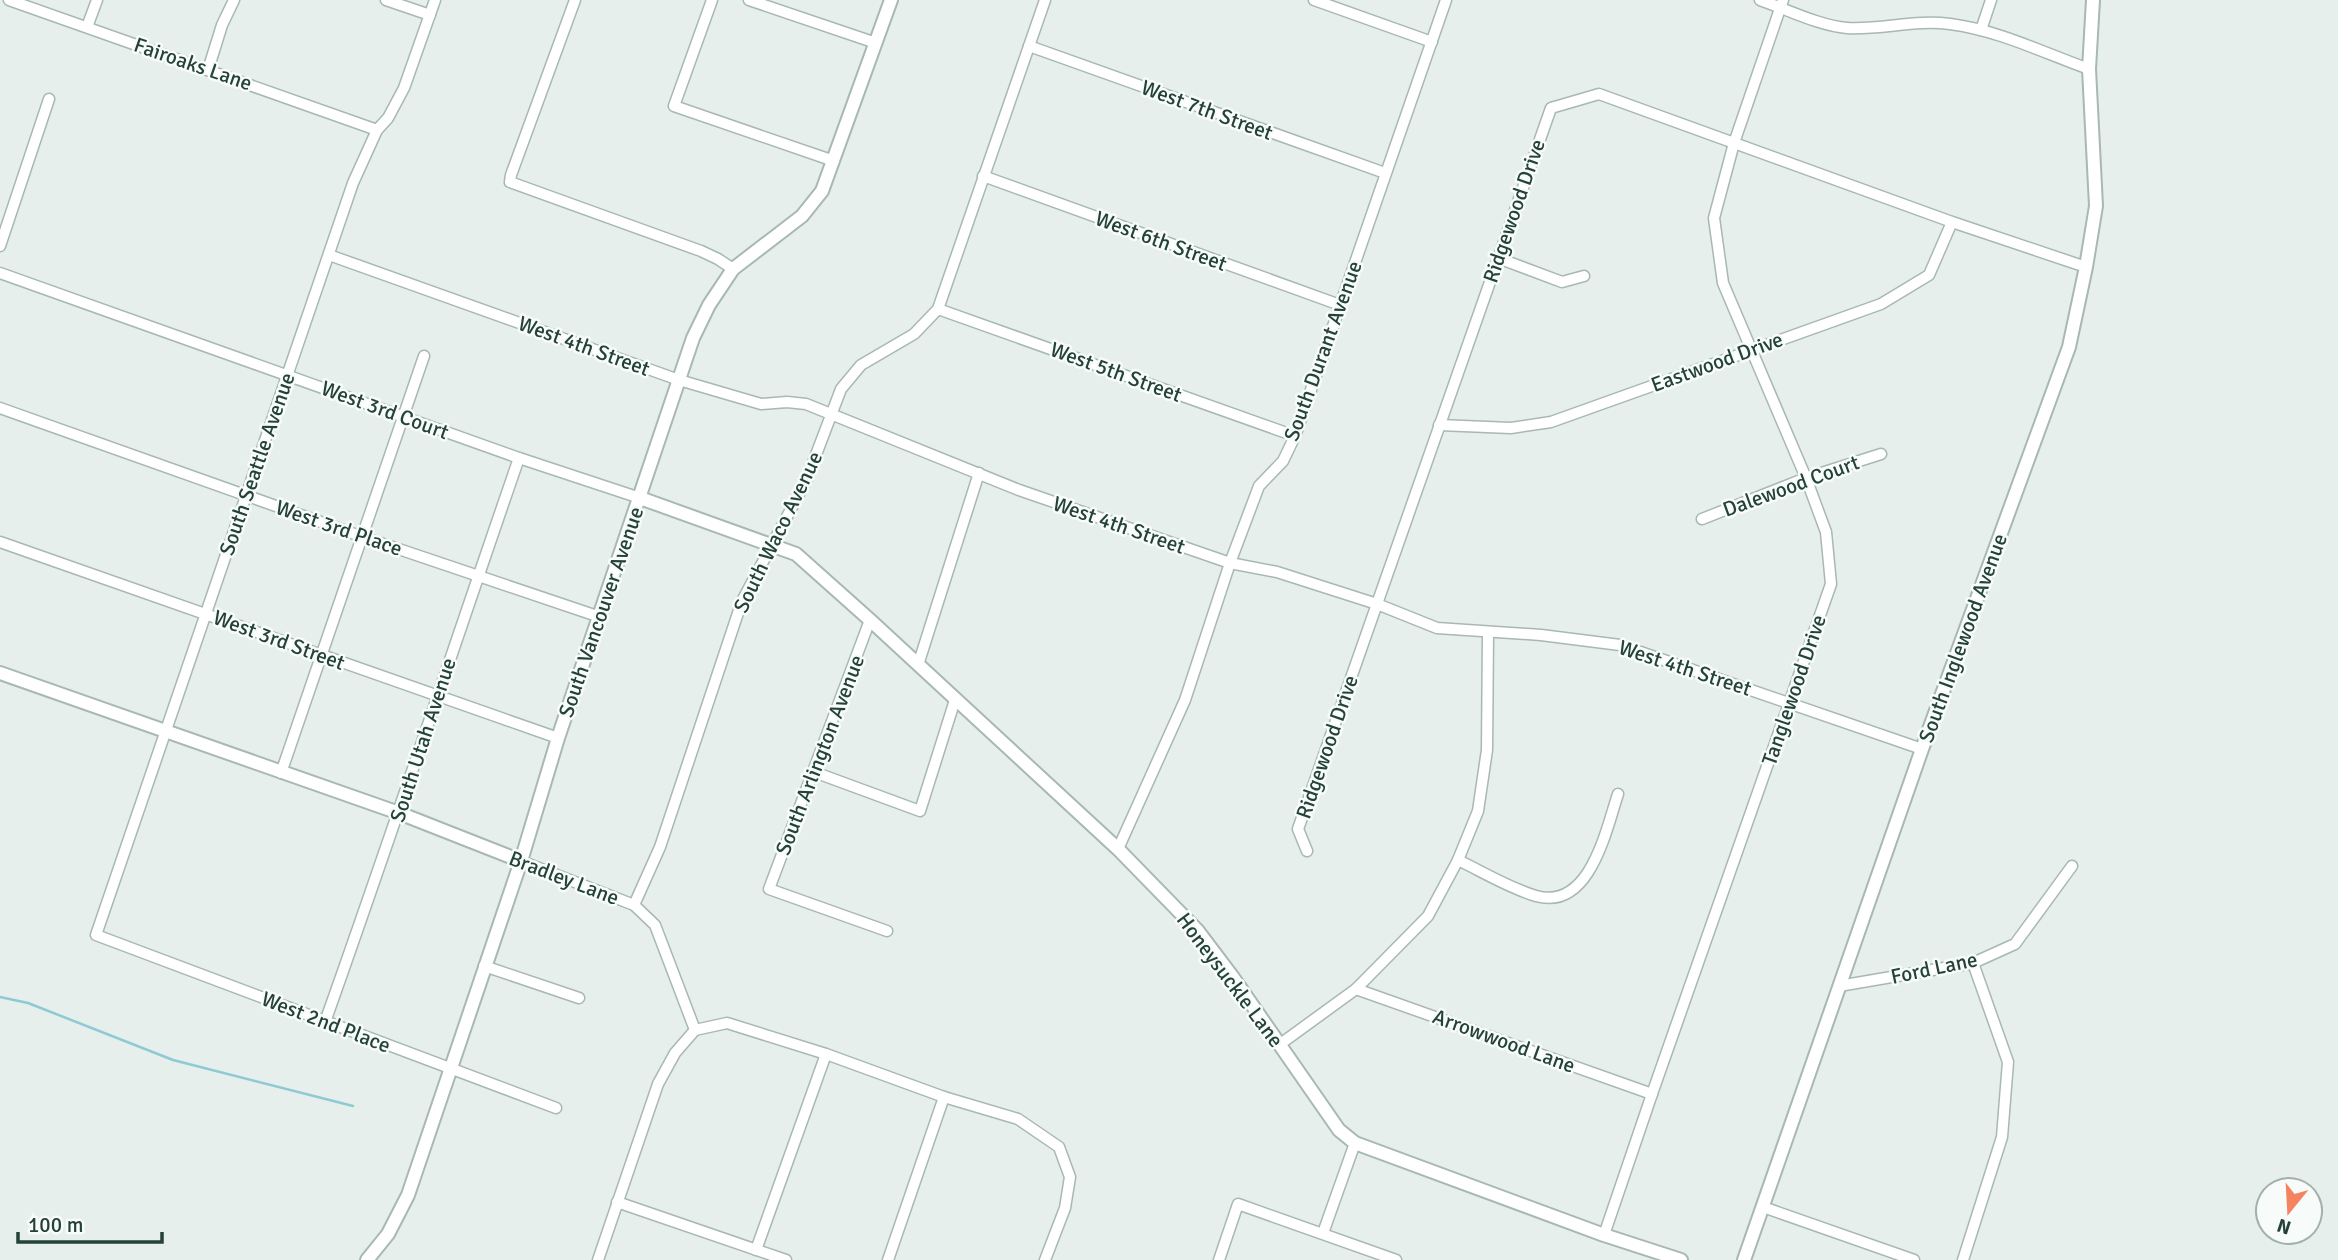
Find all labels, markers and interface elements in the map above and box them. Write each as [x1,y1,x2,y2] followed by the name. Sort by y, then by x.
[131,32,255,96] street label: Fairoaks Lane
[1138,74,1276,146] street label: West 7th Street
[1477,136,1551,286] street label: Ridgewood Drive
[1092,205,1230,277] street label: West 6th Street
[1278,257,1368,445] street label: South Durant Avenue
[515,310,653,382] street label: West 4th Street
[1647,326,1787,398] street label: Eastwood Drive
[1047,336,1185,408] street label: West 5th Street
[214,369,300,559] street label: South Seattle Avenue
[318,375,452,445] street label: West 3rd Court
[728,447,828,617] street label: South Waco Avenue
[1719,449,1863,523] street label: Dalewood Court
[1049,490,1189,560] street label: West 4th Street
[272,494,406,562] street label: West 3rd Place
[553,503,649,721] street label: South Vancouver Avenue
[1913,530,2013,746] street label: South Inglewood Avenue
[210,604,348,676] street label: West 3rd Street
[1756,611,1832,769] street label: Tanglewood Drive
[1615,634,1755,702] street label: West 4th Street
[770,651,870,859] street label: South Arlington Avenue
[384,655,462,825] street label: South Utah Avenue
[1290,672,1364,822] street label: Ridgewood Drive
[505,845,623,911] street label: Bradley Lane
[1171,908,1289,1052] street label: Honeysuckle Lane
[1888,946,1980,990] street label: Ford Lane
[258,985,394,1059] street label: West 2nd Place
[1429,1003,1579,1079] street label: Arrowwood Lane
[2254,1176,2324,1246] north arrow
[18,1200,161,1244] scale bar
[28,1212,83,1238] text: 100 m
[2274,1213,2294,1240] text: N

